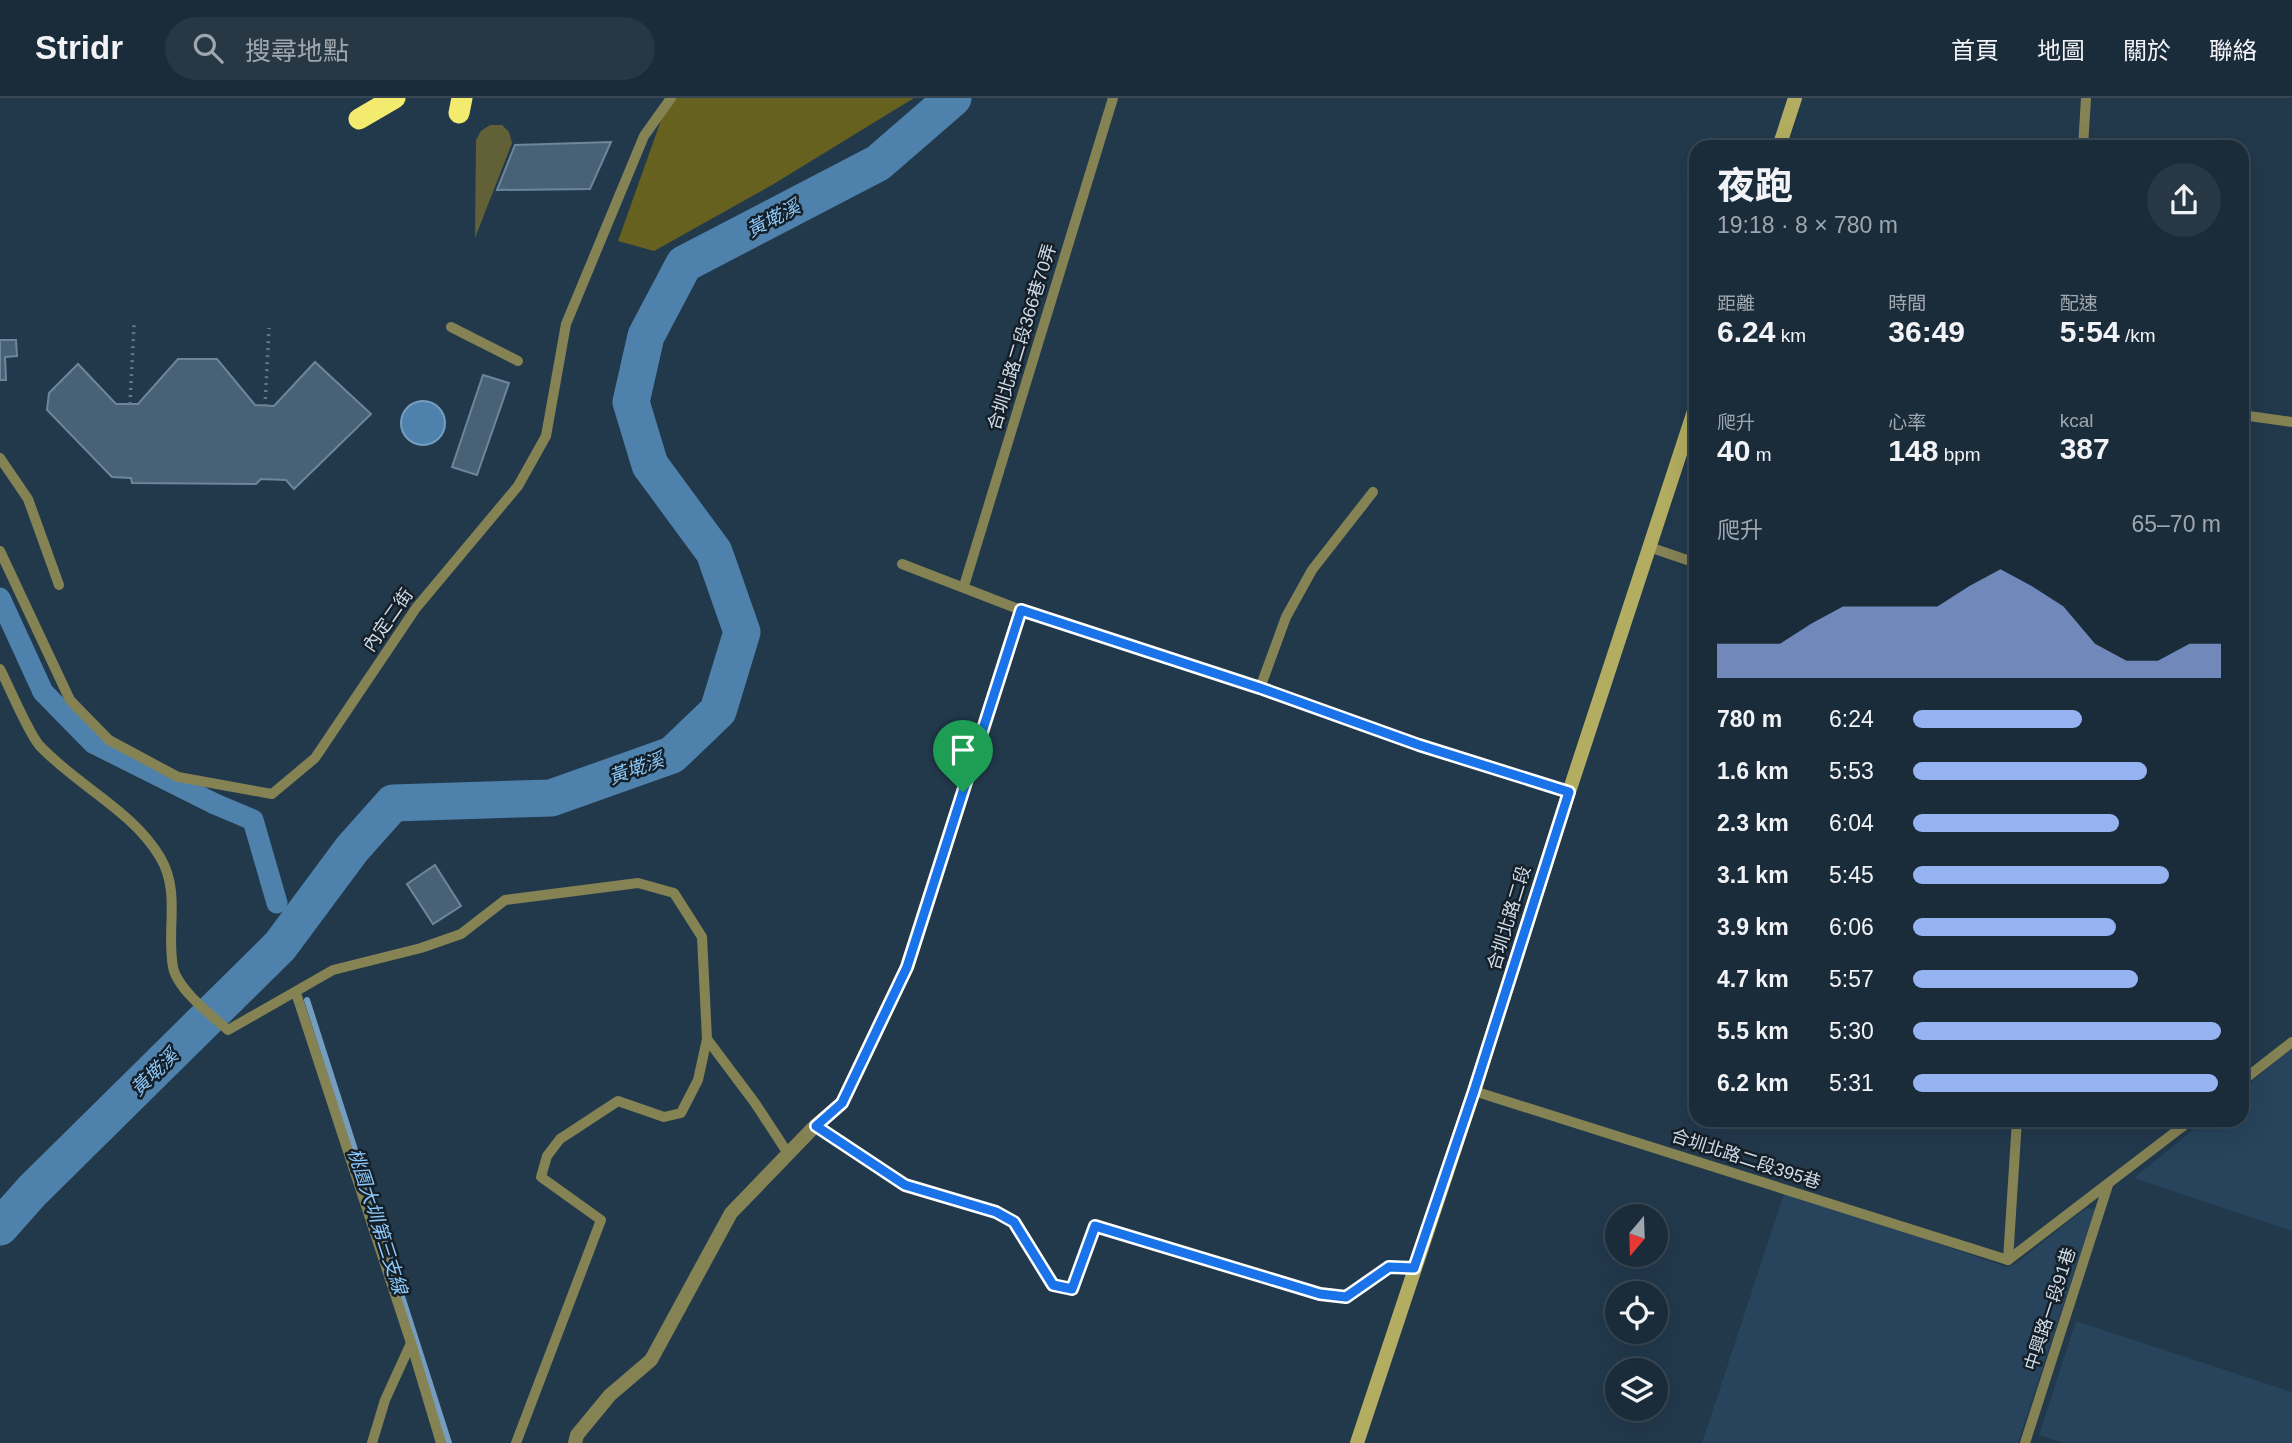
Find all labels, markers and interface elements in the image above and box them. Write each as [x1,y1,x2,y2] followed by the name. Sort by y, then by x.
[165,17,655,80] search box
[35,29,123,66] text: Stridr
[189,29,227,67] icon: search
[245,36,349,66] text: 搜尋地點
[1951,37,1999,64] text: 首頁
[2037,37,2085,64] text: 地圖
[2123,37,2171,64] text: 關於
[2209,37,2257,64] text: 聯絡
[2147,163,2221,237] button: share
[1717,165,1793,207] text: 夜跑
[743,194,806,241] water label: 黃墘溪
[1717,212,1898,238] text: 19:18 · 8 × 780 m
[984,241,1060,433] street label: 合圳北路二段366巷70弄
[1717,293,1755,314] text: 距離
[1888,293,1926,314] text: 時間
[2060,293,2098,314] text: 配速
[1717,315,1775,348] text: 6.24
[1888,315,1965,348] text: 36:49
[2060,315,2120,348] text: 5:54
[1775,325,1806,346] text: km
[2120,325,2156,346] text: /km
[2060,410,2093,431] text: kcal
[1717,412,1755,433] text: 爬升
[1888,412,1926,433] text: 心率
[2060,432,2110,465] text: 387
[1717,434,1750,467] text: 40
[1888,434,1938,467] text: 148
[1750,444,1771,465] text: m
[1938,444,1981,465] text: bpm
[2131,511,2221,537] text: 65–70 m
[1717,517,1763,543] text: 爬升
[359,585,417,655] street label: 內定二街
[1717,706,1782,732] text: 780 m
[1829,706,1874,732] text: 6:24
[933,720,993,792] pin
[944,731,982,769] icon: arrive
[606,748,669,788] water label: 黃墘溪
[1717,758,1789,784] text: 1.6 km
[1829,758,1874,784] text: 5:53
[1717,810,1789,836] text: 2.3 km
[1829,810,1874,836] text: 6:04
[1717,862,1789,888] text: 3.1 km
[1829,862,1874,888] text: 5:45
[1484,863,1534,973] street label: 合圳北路二段
[1717,914,1789,940] text: 3.9 km
[1829,914,1874,940] text: 6:06
[1717,966,1789,992] text: 4.7 km
[1829,966,1874,992] text: 5:57
[1717,1018,1789,1044] text: 5.5 km
[1829,1018,1874,1044] text: 5:30
[127,1043,184,1100] water label: 黃墘溪
[1717,1070,1789,1096] text: 6.2 km
[1829,1070,1874,1096] text: 5:31
[1669,1125,1823,1193] street label: 合圳北路二段395巷
[344,1146,412,1299] water label: 桃園大圳第三支線
[1605,1204,1668,1267] north arrow
[1605,1204,1668,1421] map controls
[2021,1245,2079,1373] street label: 中興路一段91巷
[1605,1281,1668,1344] button: locate
[1605,1358,1668,1421] button: layers

